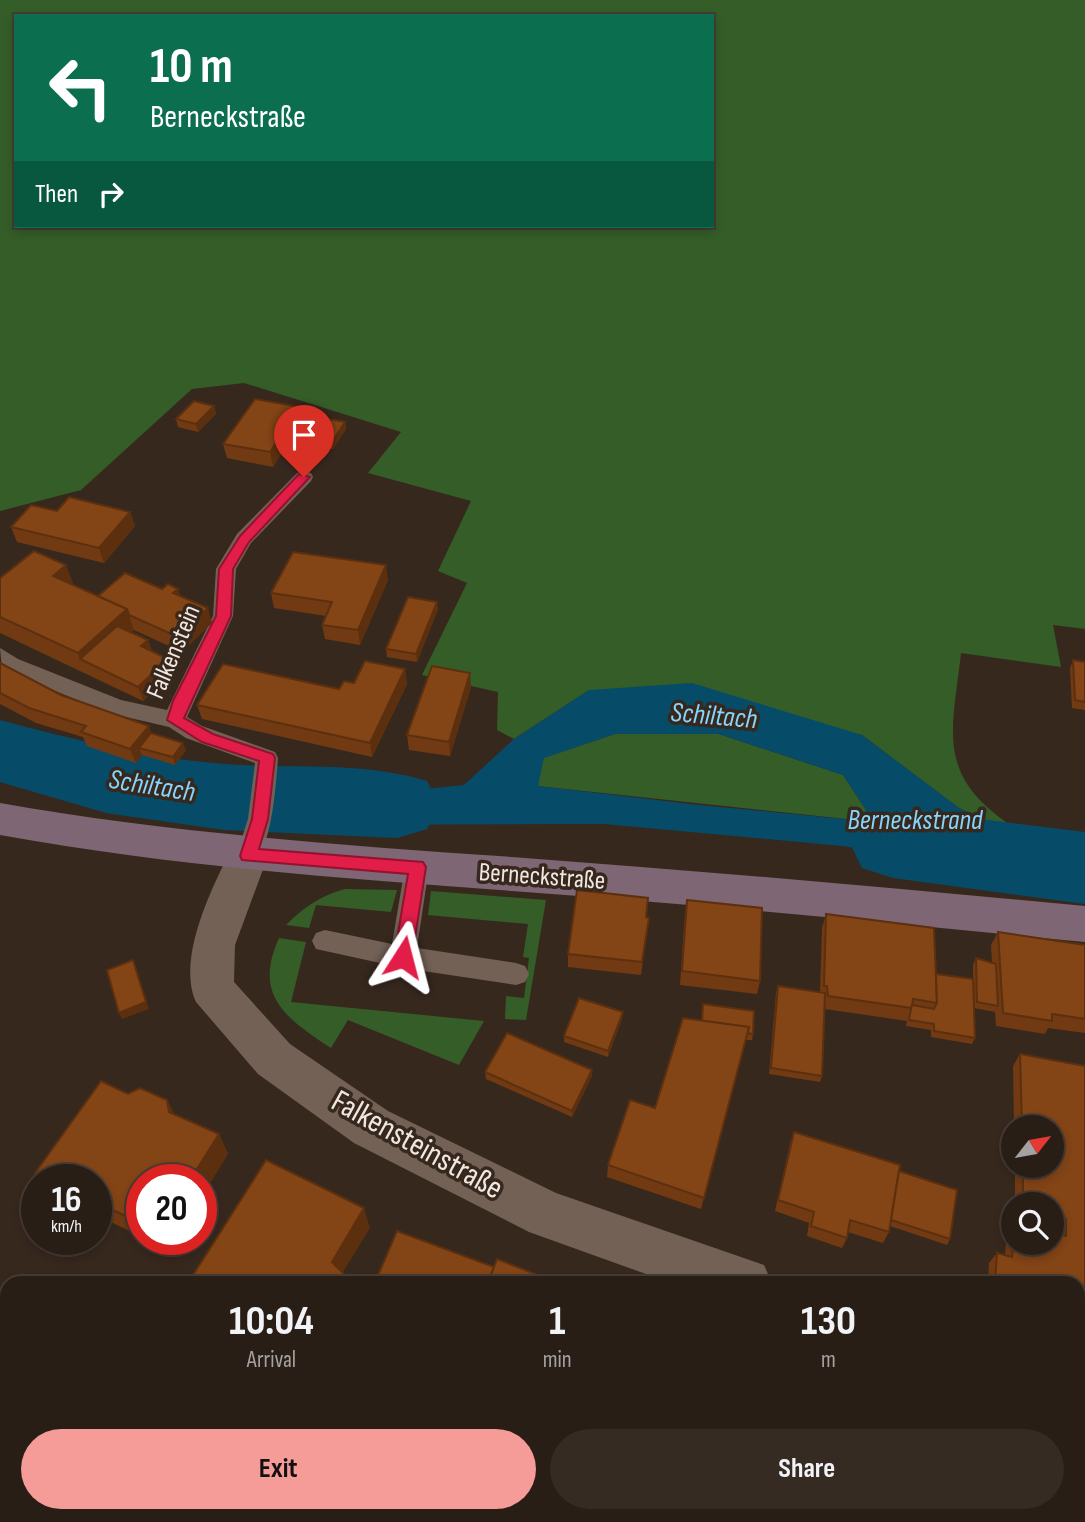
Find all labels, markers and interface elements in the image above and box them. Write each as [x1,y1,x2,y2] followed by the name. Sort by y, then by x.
[150,38,233,97] text: 10 m
[35,42,126,133] icon: left
[150,98,306,137] text: Berneckstraße
[92,175,130,213] icon: right
[35,179,78,210] text: Then
[274,405,334,477] pin
[285,416,323,454] icon: arrive
[140,600,208,704] street label: Falkenstein
[669,696,759,736] water label: Schiltach
[107,763,198,809] water label: Schiltach
[847,804,984,837] water label: Berneckstrand
[478,857,606,897] street label: Berneckstraße
[366,920,440,994] position arrow
[324,1082,510,1208] street label: Falkensteinstraße
[1001,1115,1064,1178] north arrow
[1001,1115,1064,1255] map controls
[126,1164,217,1255] speed limit sign: 20
[51,1179,82,1222] text: 16
[1001,1192,1064,1255] button: search
[51,1216,82,1237] text: km/h
[229,1296,314,1347] text: 10:04
[549,1296,565,1347] text: 1
[801,1296,856,1347] text: 130
[247,1346,296,1374] text: Arrival
[543,1346,572,1374] text: min
[821,1346,836,1374] text: m
[21,1429,536,1509] button: Exit
[550,1429,1064,1509] button: Share

